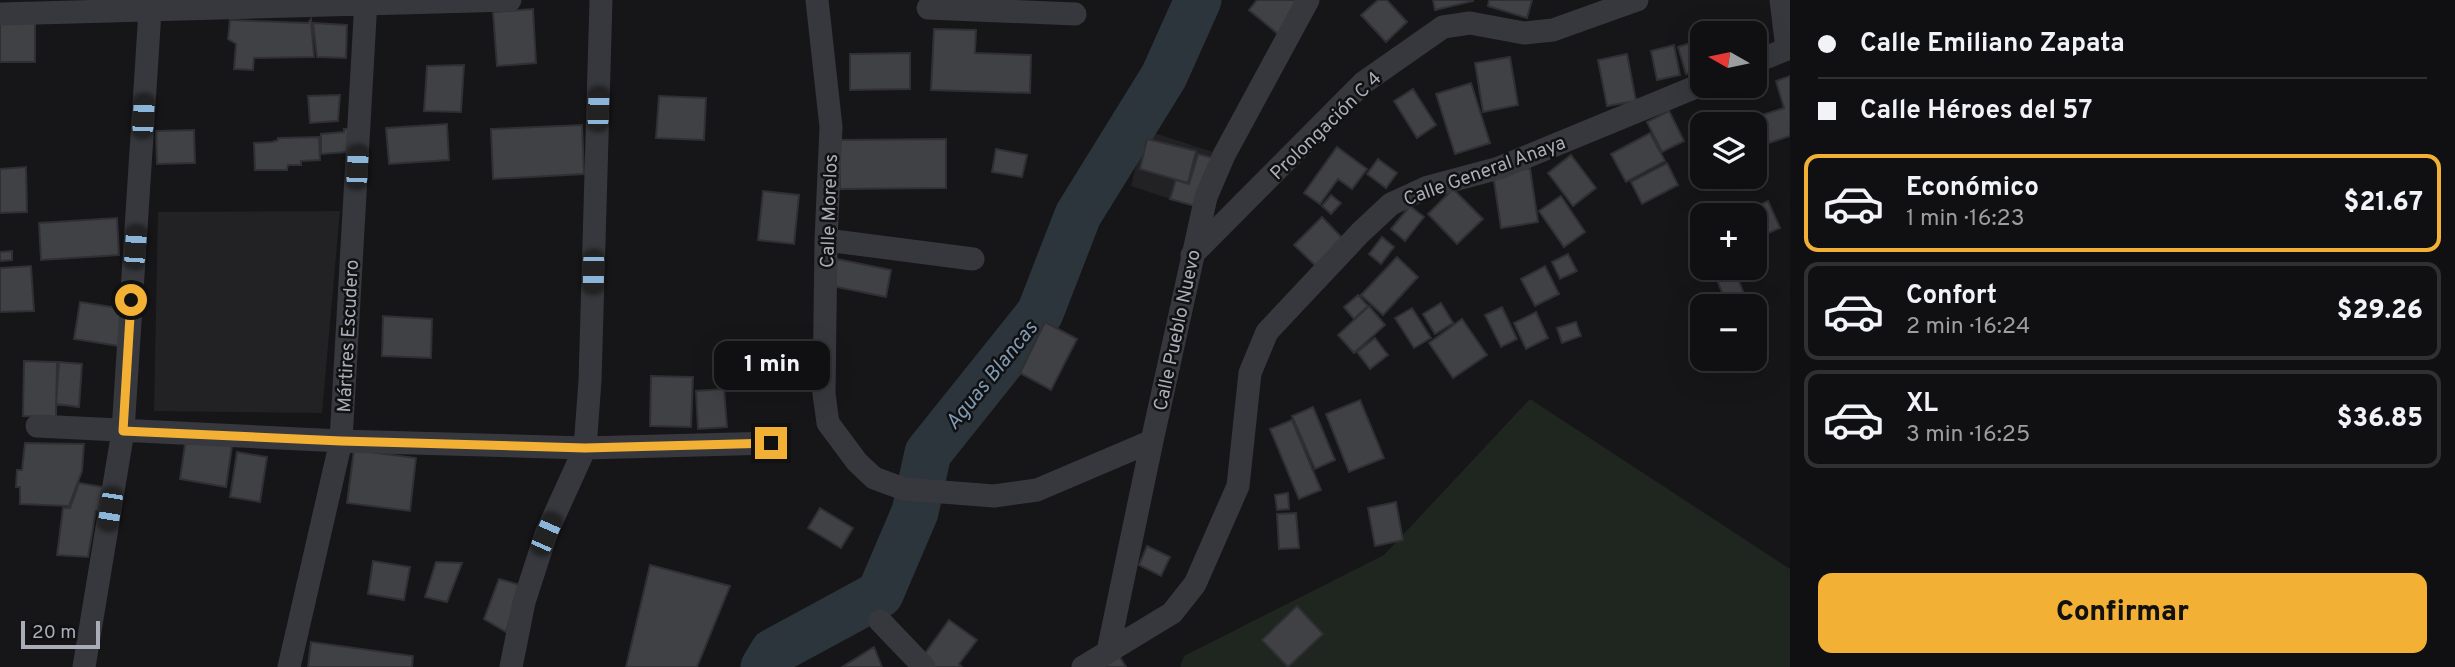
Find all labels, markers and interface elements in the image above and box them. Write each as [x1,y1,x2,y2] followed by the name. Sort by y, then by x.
[1690,21,1768,98] north arrow
[1690,21,1767,371] map controls
[1860,28,2125,61] text: Calle Emiliano Zapata
[1266,67,1387,186] street label: Prolongación C 4
[587,88,610,130] car
[132,94,155,138] car
[1860,95,2092,128] text: Calle Héroes del 57
[1690,112,1767,189] button: layers
[1400,131,1569,212] street label: Calle General Anaya
[346,145,369,189] car
[816,154,844,269] street label: Calle Morelos
[1822,172,1885,235] icon: car
[1906,172,2039,205] text: Económico
[2344,187,2423,220] text: $21.67
[1690,203,1767,280] button: +
[1906,205,2024,234] text: 1 min · 16:23
[124,225,147,269] car
[1149,248,1207,413] street label: Calle Pueblo Nuevo
[583,251,604,293] car
[333,259,365,413] street label: Mártires Escudero
[1822,280,1885,343] icon: car
[1906,280,1997,313] text: Confort
[115,284,147,316] route start
[1690,294,1767,371] button: −
[2337,295,2423,328] text: $29.26
[1906,313,2030,342] text: 2 min · 16:24
[940,316,1045,436] water label: Aguas Blancas
[713,342,829,390] callout: 1 min
[744,351,800,380] text: 1 min
[1822,388,1885,451] icon: car
[1906,388,1938,421] text: XL
[2337,403,2423,436] text: $36.85
[1906,421,2030,450] text: 3 min · 16:25
[755,427,787,459] route end
[97,487,124,531] car
[528,511,565,557] car
[1818,573,2427,653] button: Confirmar
[21,618,100,650] scale bar
[32,621,76,645] text: 20 m

